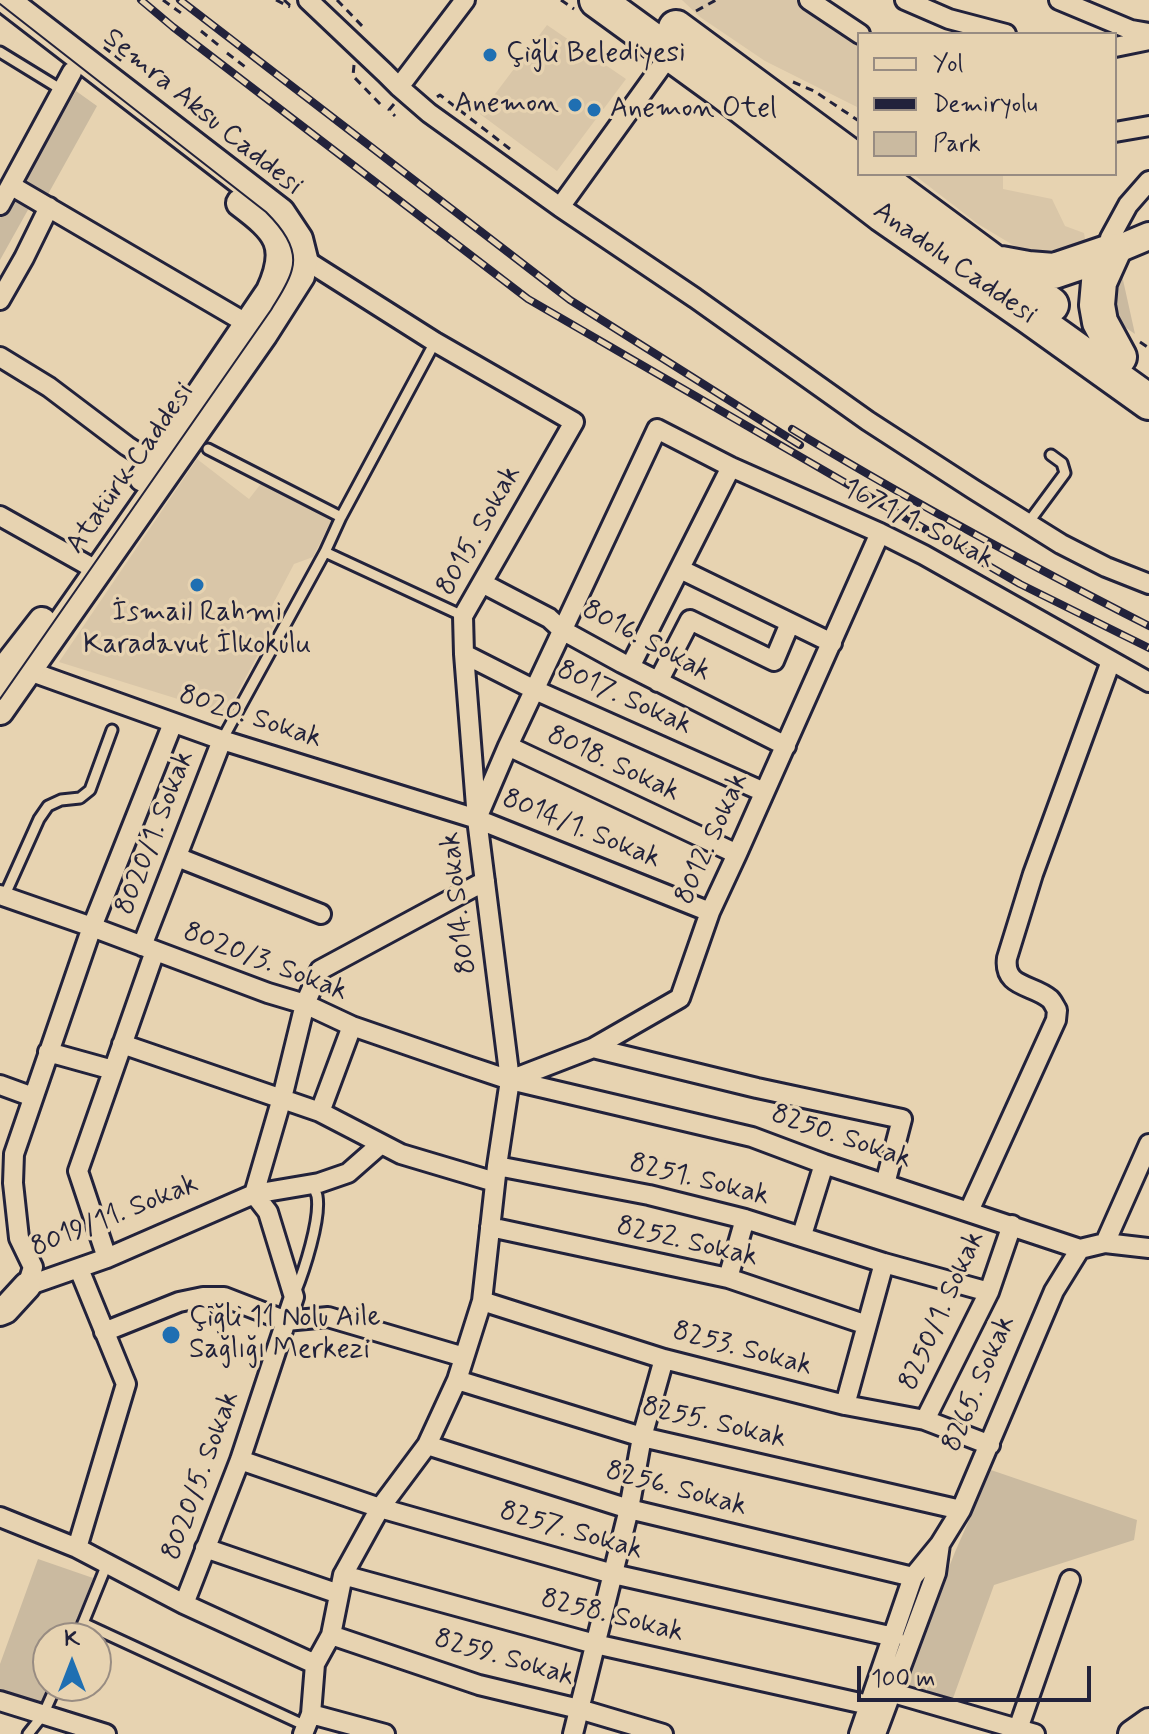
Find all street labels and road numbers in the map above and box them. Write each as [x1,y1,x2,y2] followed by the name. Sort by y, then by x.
[95,22,309,204] street label: Semra Aksu Caddesi
[866,195,1042,333] street label: Anadolu Caddesi
[60,377,202,561] street label: Atatürk Caddesi
[430,460,530,602] street label: 8015. Sokak
[837,473,999,577] street label: 1671/1. Sokak
[576,594,716,690] street label: 8016. Sokak
[551,654,697,744] street label: 8017. Sokak
[174,679,326,757] street label: 8020. Sokak
[541,720,685,810] street label: 8018. Sokak
[109,746,203,920] street label: 8020/1. Sokak
[669,768,757,910] street label: 8012. Sokak
[497,783,665,877] street label: 8014/1. Sokak
[435,830,485,976] street label: 8014. Sokak
[178,916,352,1010] street label: 8020/3. Sokak
[766,1098,916,1178] street label: 8250. Sokak
[626,1147,772,1215] street label: 8251. Sokak
[26,1168,204,1266] street label: 8019/11. Sokak
[613,1210,761,1276] street label: 8252. Sokak
[893,1226,993,1396] street label: 8250/1. Sokak
[936,1311,1024,1457] street label: 8265. Sokak
[669,1315,815,1385] street label: 8253. Sokak
[156,1387,248,1565] street label: 8020/5. Sokak
[639,1391,789,1457] street label: 8255. Sokak
[602,1455,750,1525] street label: 8256. Sokak
[496,1496,646,1568] street label: 8257. Sokak
[537,1583,687,1651] street label: 8258. Sokak
[430,1623,578,1695] street label: 8259. Sokak

